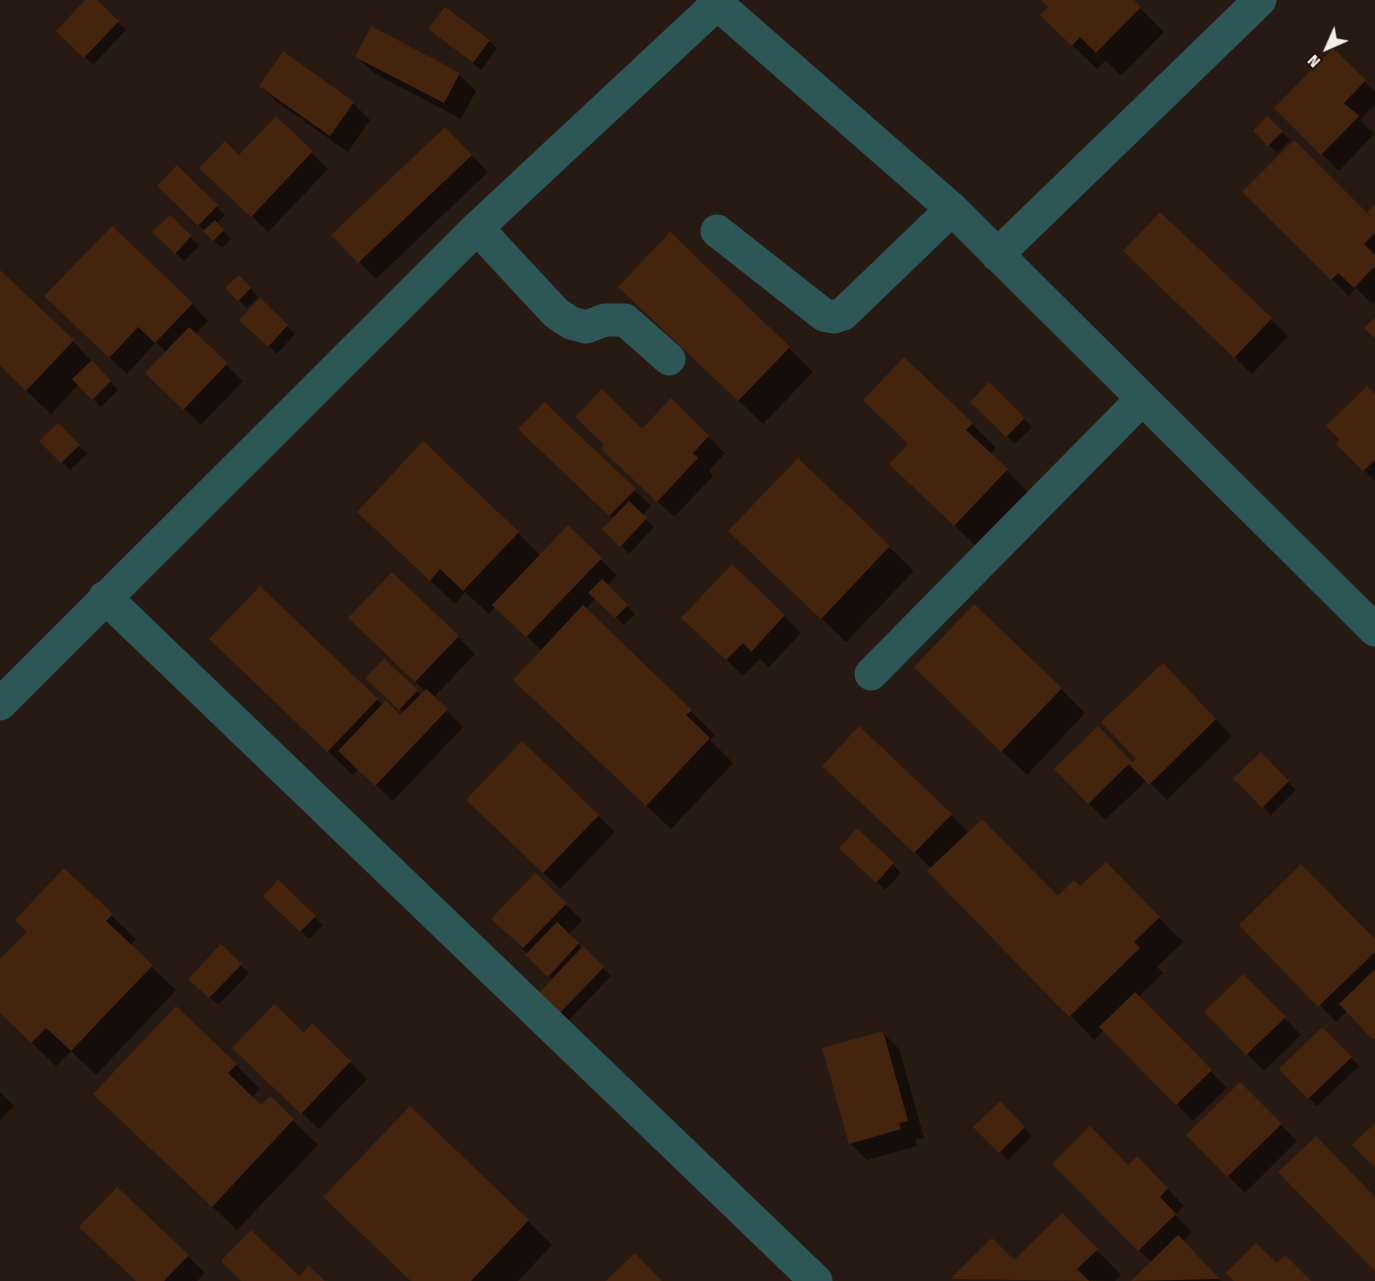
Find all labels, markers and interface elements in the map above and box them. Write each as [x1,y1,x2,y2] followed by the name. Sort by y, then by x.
[1297,18,1357,78] north arrow
[1304,51,1324,71] text: N

